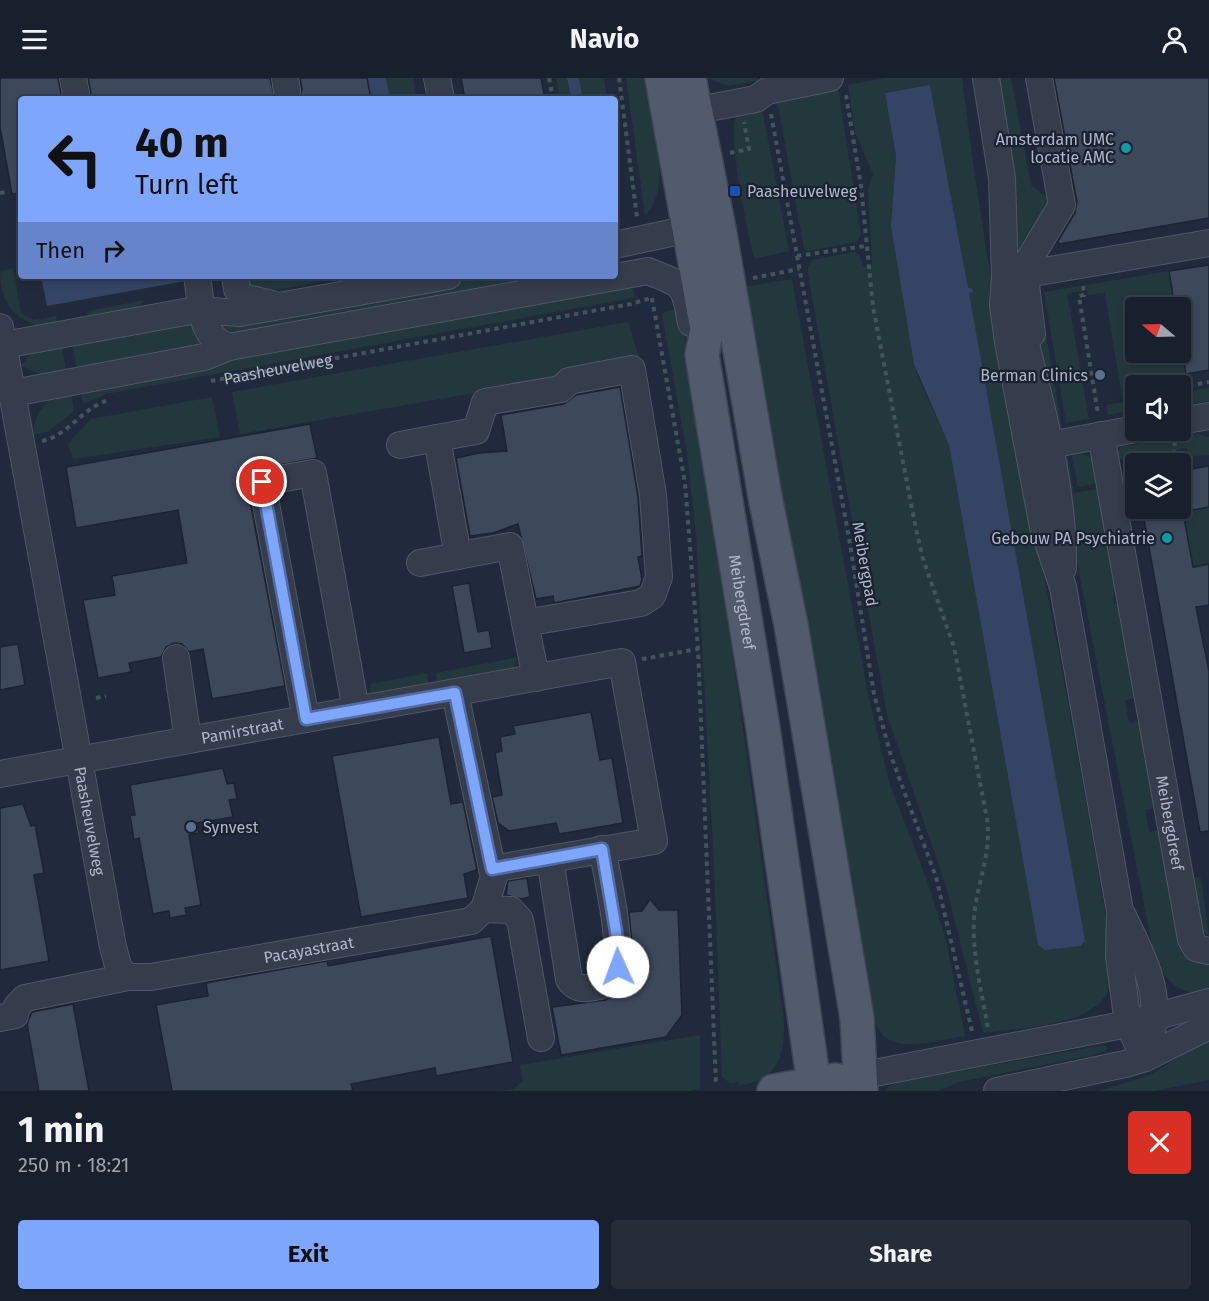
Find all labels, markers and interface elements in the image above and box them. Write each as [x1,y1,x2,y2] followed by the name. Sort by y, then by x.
[18,23,51,56] icon: menu
[570,23,639,55] text: Navio
[1158,23,1191,56] icon: person
[135,118,229,168] text: 40 m
[36,120,114,198] icon: left
[996,130,1114,167] place label: Amsterdam UMC locatie AMC
[1119,141,1133,155] marker: Amsterdam UMC locatie AMC
[135,169,238,201] text: Turn left
[747,182,858,201] place label: Paasheuvelweg
[728,184,742,198] marker: Paasheuvelweg
[97,234,130,267] icon: right
[36,237,85,264] text: Then
[1125,297,1191,363] north arrow
[1125,297,1191,519] map controls
[222,349,335,388] street label: Paasheuvelweg
[980,366,1088,385] place label: Berman Clinics
[1093,368,1107,382] marker: Berman Clinics
[1125,375,1191,441] button: sound
[1125,453,1191,519] button: layers
[236,456,287,507] pin
[245,465,278,498] icon: arrive
[848,520,882,608] street label: Meibergpad
[991,529,1155,548] place label: Gebouw PA Psychiatrie
[1160,531,1174,545] marker: Gebouw PA Psychiatrie
[725,553,760,653] street label: Meibergdreef
[199,714,285,747] street label: Pamirstraat
[71,765,109,877] street label: Paasheuvelweg
[1152,774,1188,873] street label: Meibergdreef
[203,818,259,837] place label: Synvest
[184,820,198,834] marker: Synvest
[262,932,355,967] street label: Pacayastraat
[586,935,650,999] position arrow
[18,1108,105,1152] text: 1 min
[1128,1111,1191,1174] button: close
[18,1153,129,1177] text: 250 m · 18:21
[18,1220,599,1289] button: Exit
[611,1220,1191,1289] button: Share

